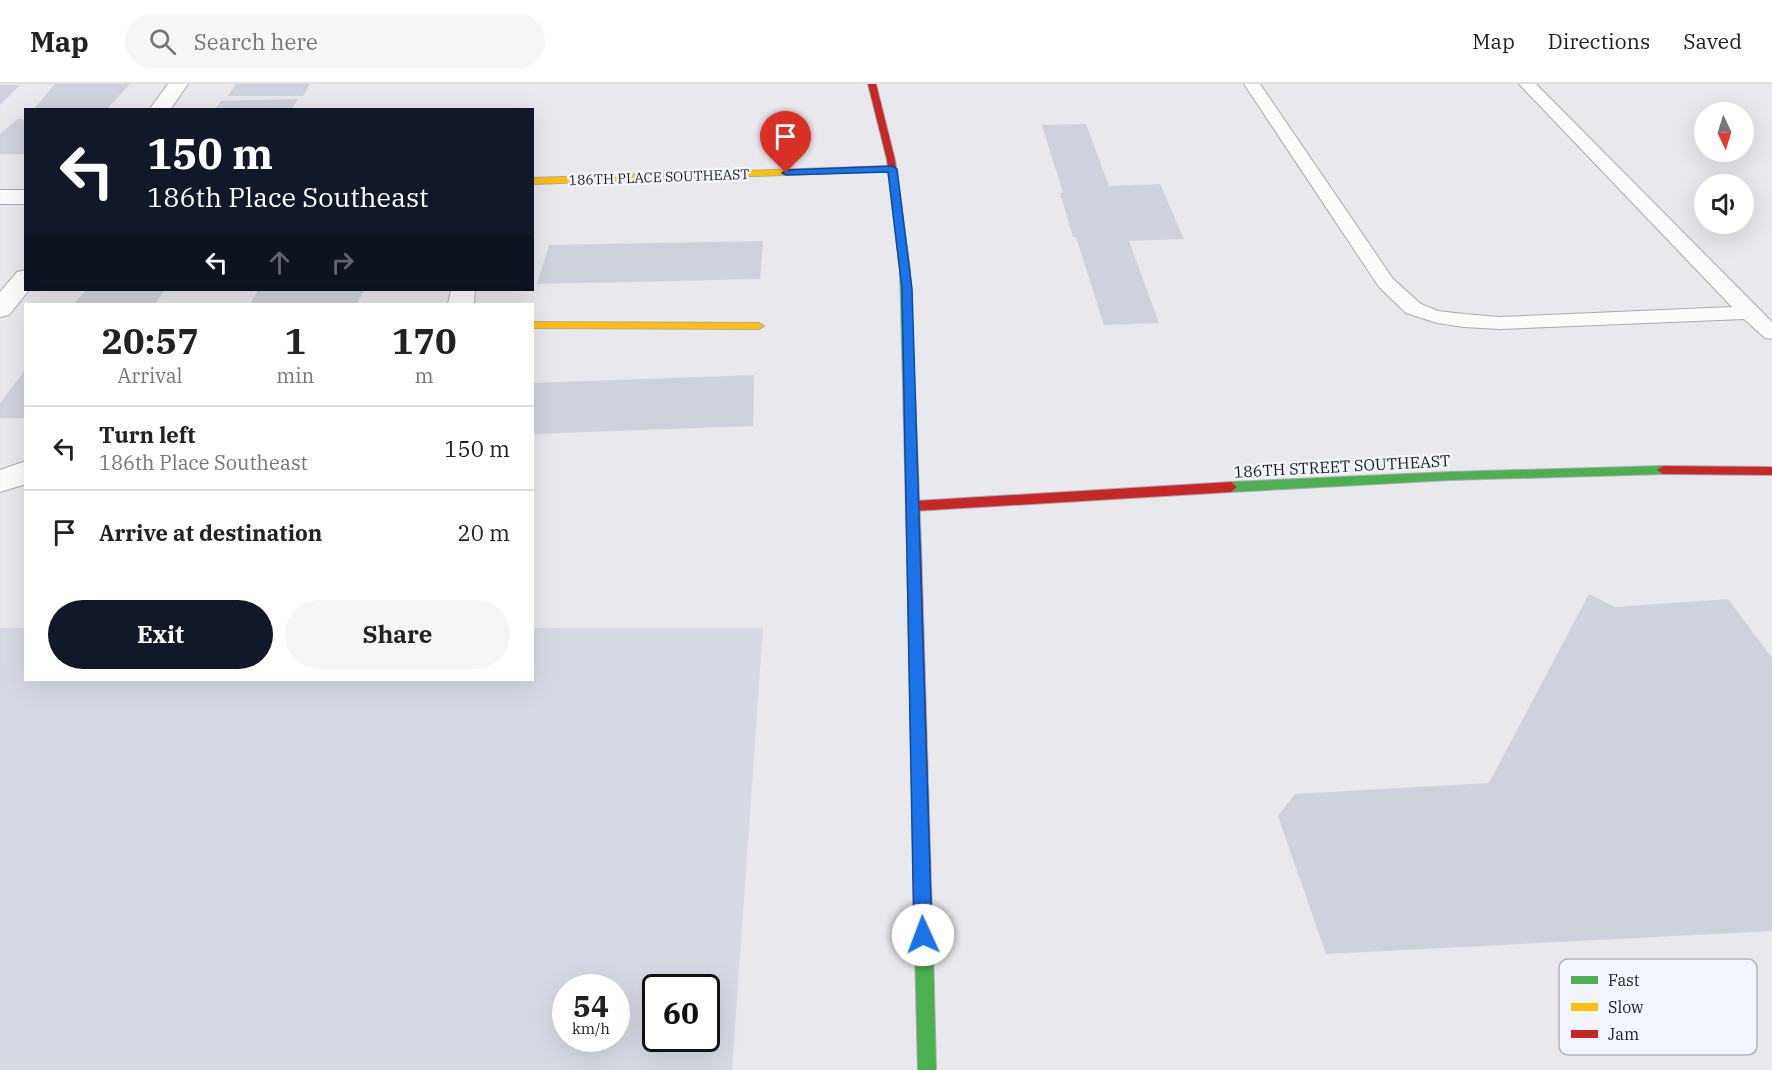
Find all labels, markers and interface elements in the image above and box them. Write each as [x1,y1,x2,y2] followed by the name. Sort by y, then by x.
[125,14,545,68] search box
[30,23,89,60] text: Map
[146,25,179,58] icon: search
[194,27,318,56] text: Search here
[1472,27,1515,55] text: Map
[1548,27,1650,55] text: Directions
[1683,27,1742,55] text: Saved
[1694,102,1754,162] north arrow
[1694,102,1754,234] map controls
[760,111,811,173] pin
[769,120,802,153] icon: arrive
[147,126,273,181] text: 150 m
[48,132,126,210] icon: left
[568,165,750,189] street label: 186TH PLACE SOUTHEAST
[1694,174,1754,234] button: sound
[147,179,429,214] text: 186th Place Southeast
[200,246,233,279] icon: left
[263,246,296,279] icon: ahead
[326,246,359,279] icon: right
[101,317,199,364] text: 20:57
[284,317,306,364] text: 1
[392,317,457,364] text: 170
[118,362,183,389] text: Arrival
[276,362,314,389] text: min
[415,362,434,389] text: m
[99,420,195,449] text: Turn left
[48,432,81,465] icon: left
[444,434,510,463] text: 150 m
[99,449,308,476] text: 186th Place Southeast
[1233,450,1451,482] street label: 186TH STREET SOUTHEAST
[48,516,81,549] icon: arrive
[99,518,322,547] text: Arrive at destination
[458,518,510,547] text: 20 m
[48,600,273,669] button: Exit
[285,600,510,669] button: Share
[891,903,955,967] position arrow
[1559,959,1757,1055] legend
[1608,970,1640,990] text: Fast
[642,974,720,1052] speed limit sign: 60
[573,986,609,1025] text: 54
[1608,997,1644,1017] text: Slow
[572,1019,610,1038] text: km/h
[1608,1024,1639,1044] text: Jam

